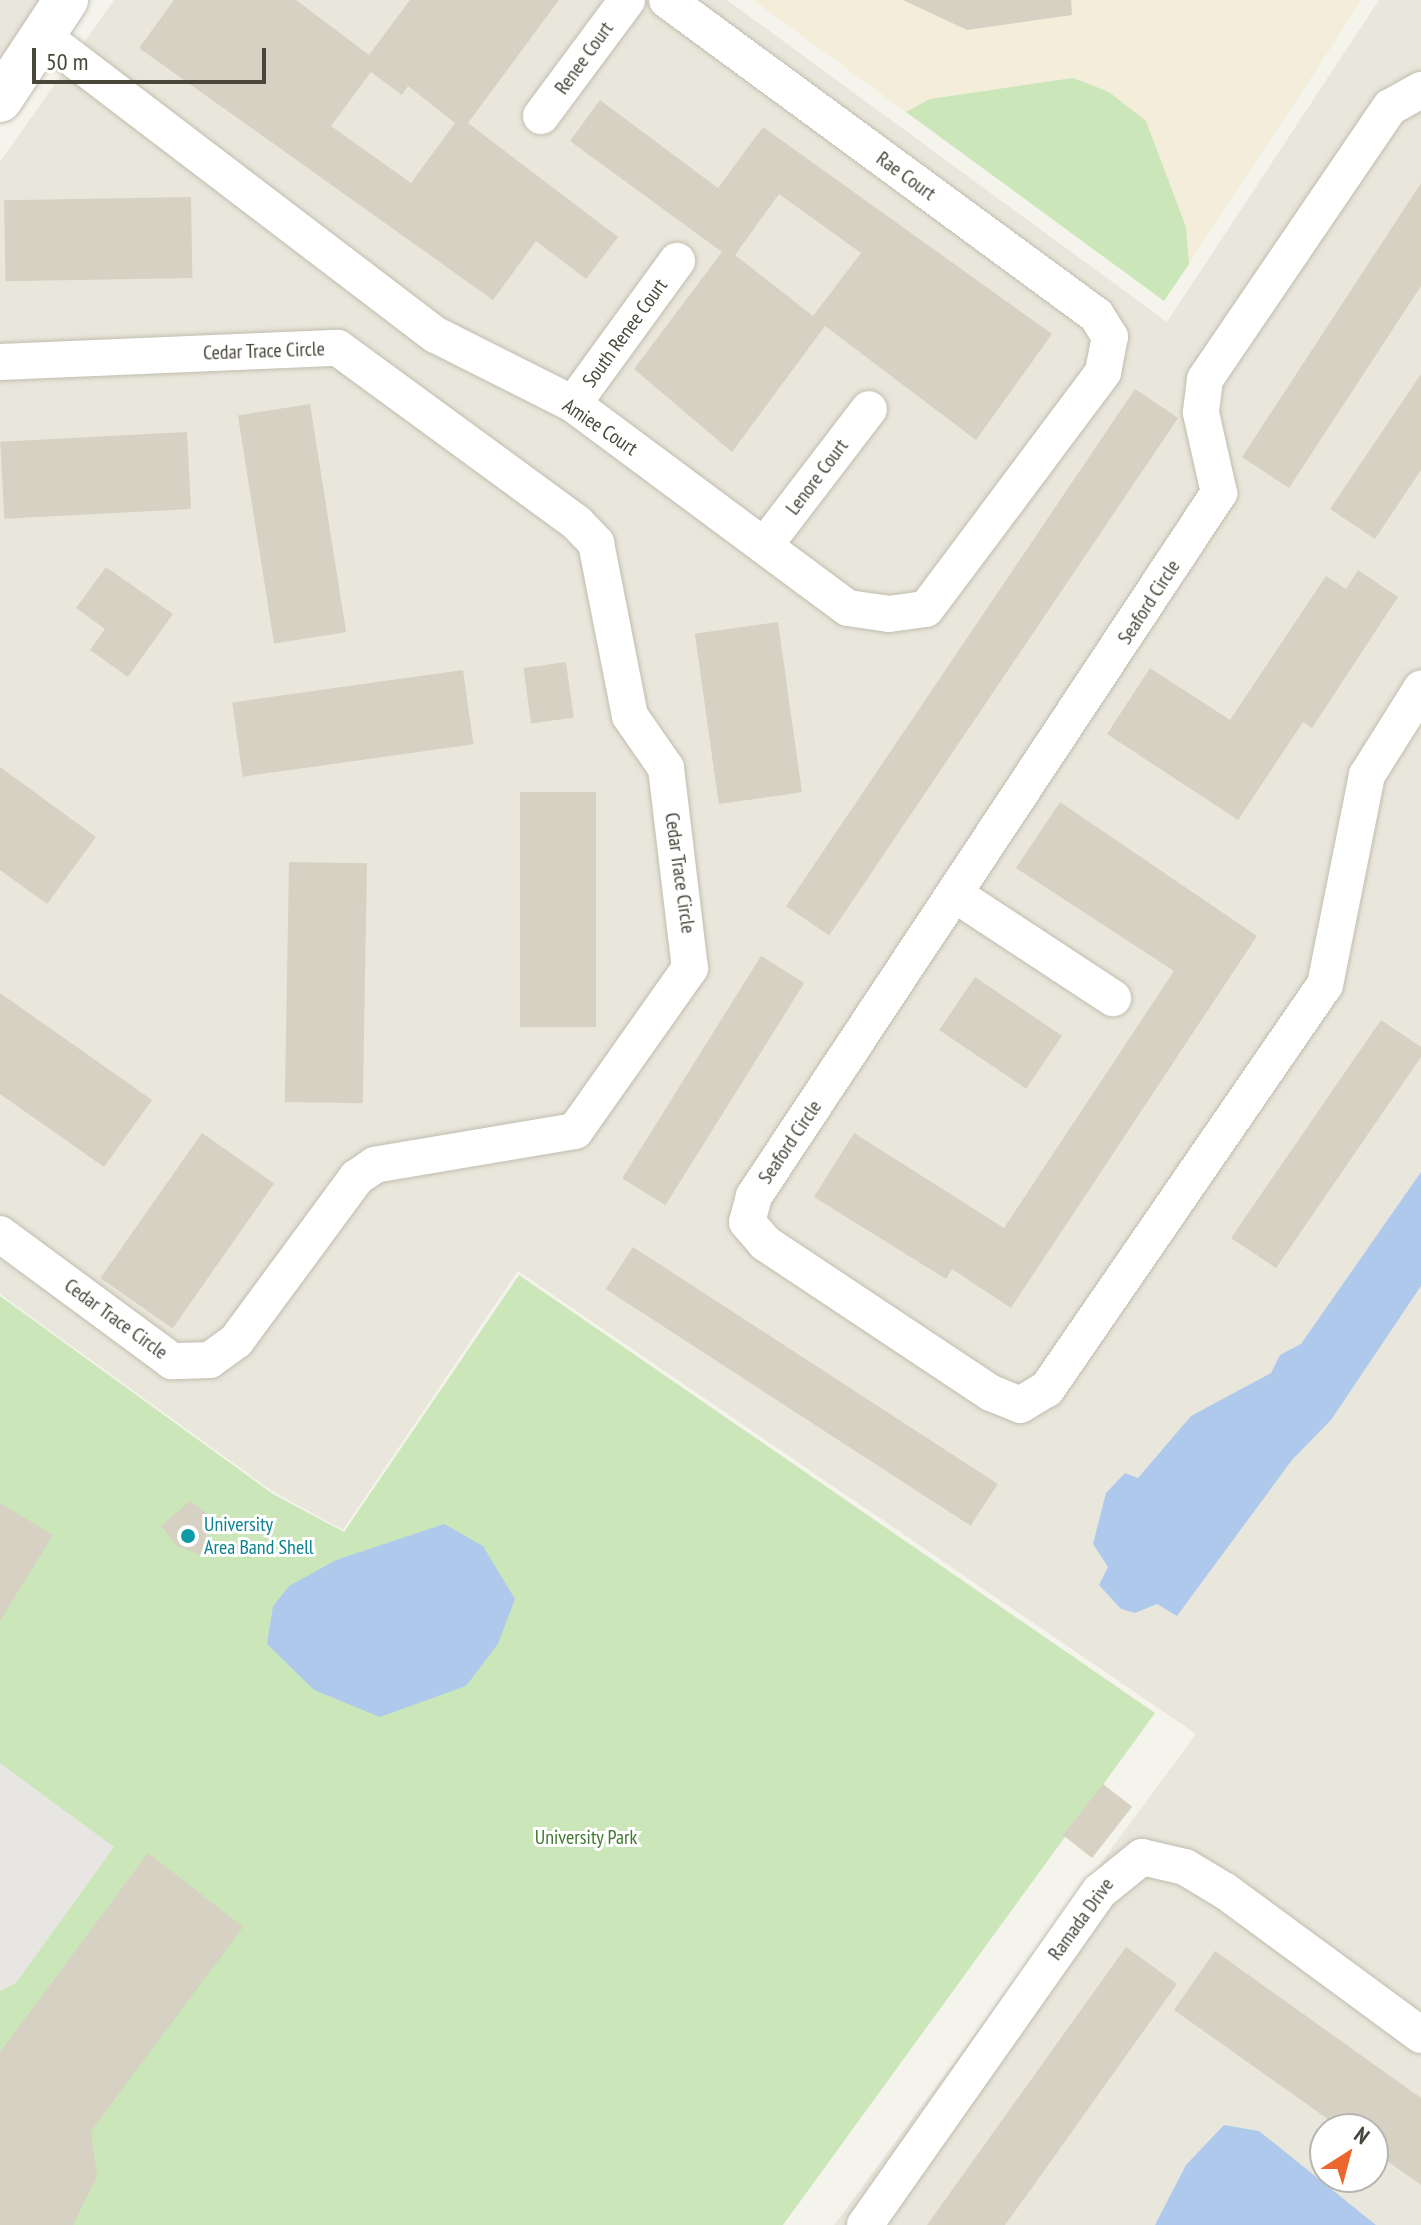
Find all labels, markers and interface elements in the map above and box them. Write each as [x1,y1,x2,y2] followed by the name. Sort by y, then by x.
[550,17,618,99] street label: Renee Court
[36,32,270,82] scale bar
[46,46,88,77] text: 50 m
[872,146,940,206] street label: Rae Court
[578,274,672,392] street label: South Renee Court
[202,337,326,365] street label: Cedar Trace Circle
[558,393,642,461] street label: Amiee Court
[781,434,853,520] street label: Lenore Court
[1113,555,1185,649] street label: Seaford Circle
[660,811,700,935] street label: Cedar Trace Circle
[753,1096,827,1188] street label: Seaford Circle
[59,1273,173,1365] street label: Cedar Trace Circle
[204,1512,313,1559] place label: University Area Band Shell
[179,1527,197,1545] marker: University Area Band Shell
[535,1825,637,1849] park label: University Park
[1043,1873,1119,1965] street label: Ramada Drive
[1309,2113,1389,2193] north arrow
[1349,2120,1375,2150] text: N

